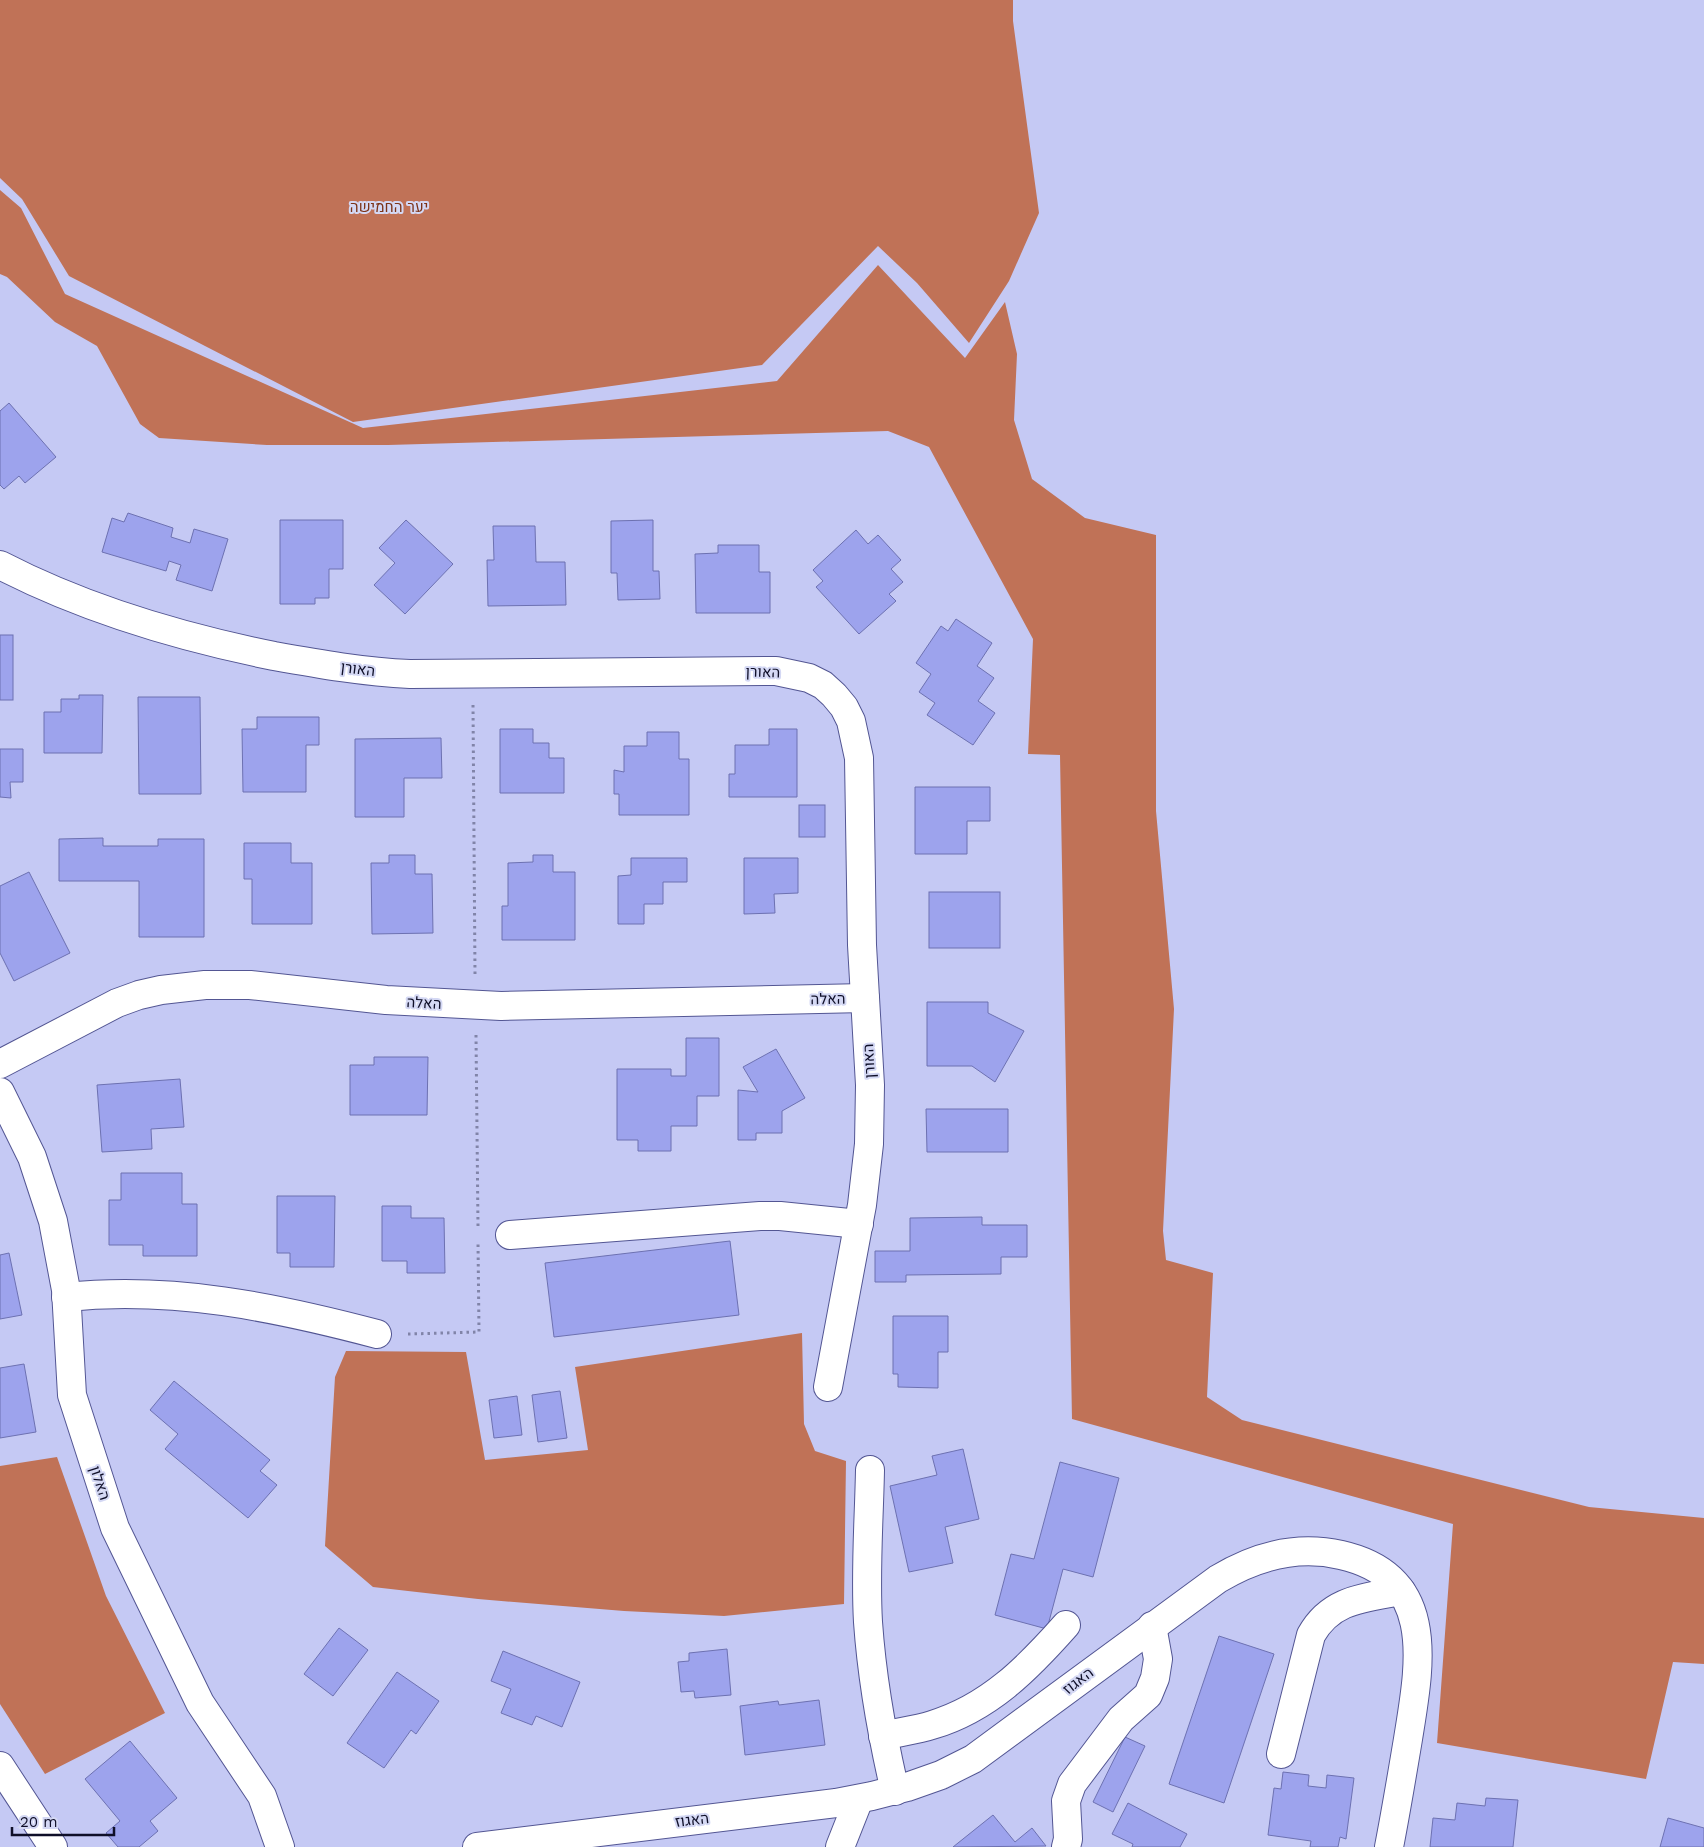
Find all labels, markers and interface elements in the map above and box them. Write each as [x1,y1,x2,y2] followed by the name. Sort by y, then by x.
[350,198,428,216] park label: יער החמישה
[340,658,376,680] street label: האורן
[745,662,781,682] street label: האורן
[810,990,846,1008] street label: האלה
[406,993,442,1013] street label: האלה
[859,1043,879,1079] street label: האורן
[86,1464,114,1502] street label: האלון
[1059,1664,1097,1698] street label: האגוז
[12,1804,115,1836] scale bar
[674,1809,710,1831] street label: האגוז
[20,1813,58,1831] text: 20 m

